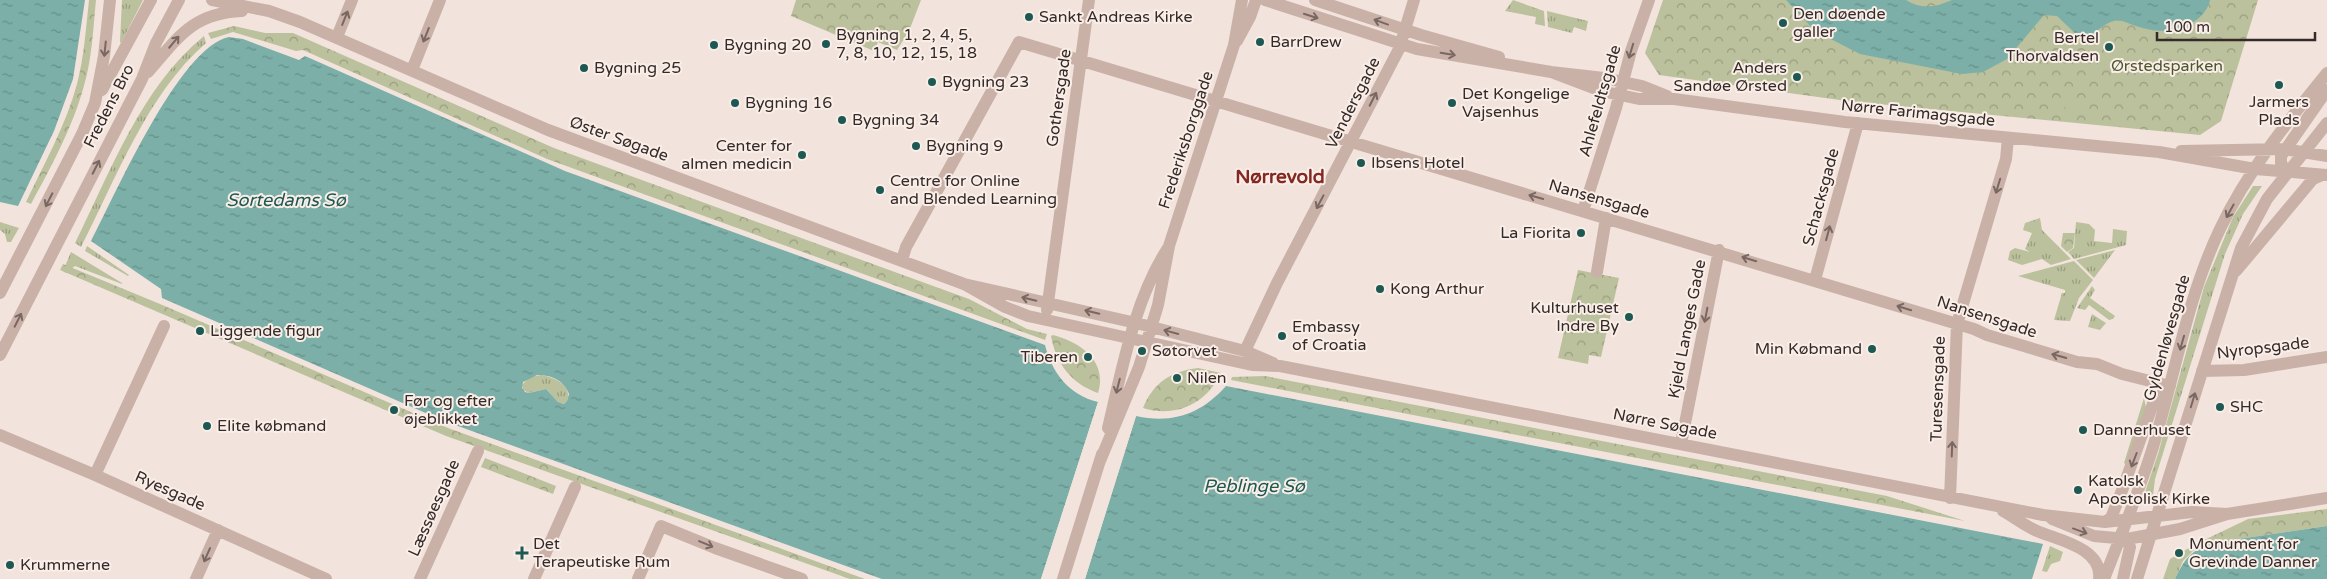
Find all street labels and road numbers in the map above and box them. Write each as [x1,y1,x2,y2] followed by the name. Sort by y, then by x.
[1574,43,1626,159] street label: Ahlefeldtsgade
[1042,48,1076,148] street label: Gothersgade
[1321,54,1385,152] street label: Vendersgade
[79,61,139,151] street label: Fredens Bro
[1154,68,1218,212] street label: Frederiksborggade
[1840,95,1996,131] street label: Nørre Farimagsgade
[567,112,671,166] street label: Øster Søgade
[1798,146,1844,248] street label: Schacksgade
[1546,175,1652,223] street label: Nansensgade
[1664,258,1710,400] street label: Kjeld Langes Gade
[2139,273,2195,403] street label: Gyldenløvesgade
[1934,291,2040,343] street label: Nansensgade
[2216,332,2310,364] street label: Nyropsgade
[1926,336,1950,442] street label: Turesensgade
[1611,404,1719,444] street label: Nørre Søgade
[404,456,464,560] street label: Læssøesgade
[132,467,208,515] street label: Ryesgade

